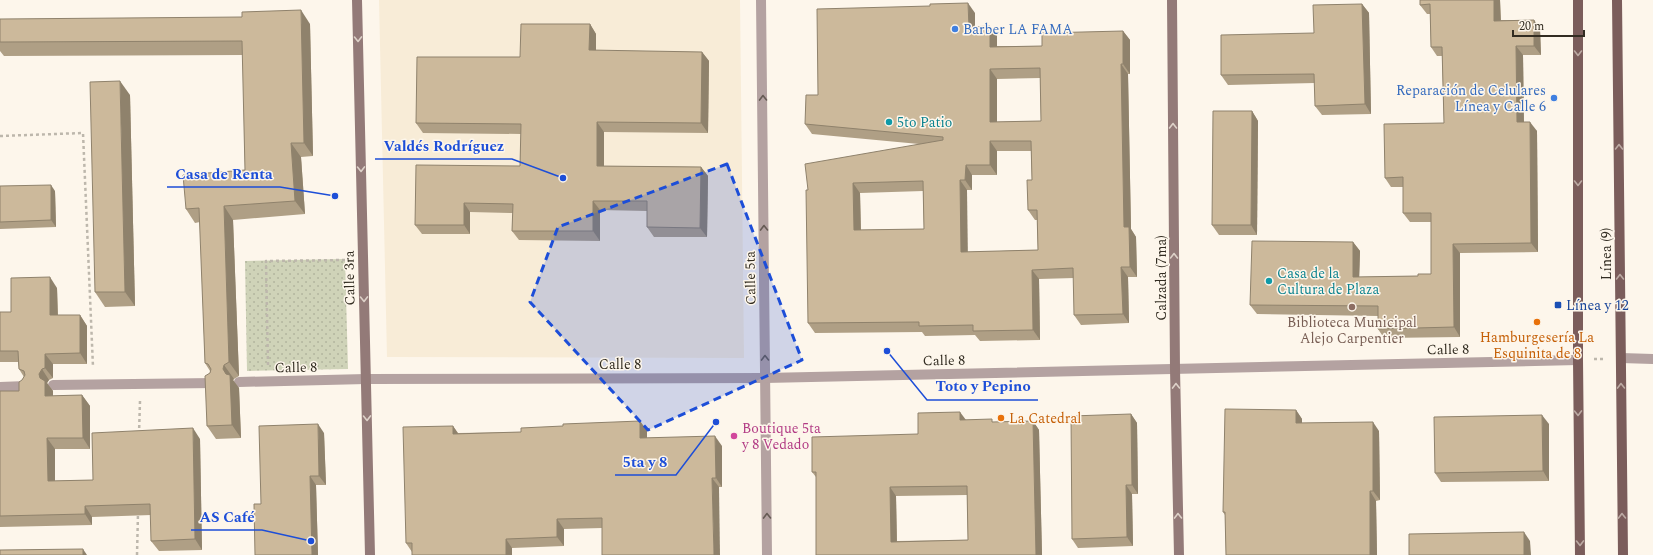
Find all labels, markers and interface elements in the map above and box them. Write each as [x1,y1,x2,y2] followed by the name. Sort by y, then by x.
[1513,12,1584,38] scale bar
[1519,17,1544,36] text: 20 m
[963,19,1073,40] place label: Barber LA FAMA
[950,24,960,34] marker: Barber LA FAMA
[353,36,362,42] one-way arrow
[1574,50,1582,56] one-way arrow
[1396,80,1546,117] place label: Reparación de Celulares Línea y Calle 6
[1549,93,1559,103] marker: Reparación de Celulares Línea y Calle 6
[758,95,767,101] one-way arrow
[897,112,952,133] place label: 5to Patio
[884,117,894,127] marker: 5to Patio
[1169,123,1177,129] one-way arrow
[375,132,512,159] callout: Valdés Rodríguez
[384,135,504,158] text: Valdés Rodríguez
[1615,144,1623,150] one-way arrow
[167,160,280,187] callout: Casa de Renta
[175,163,273,186] text: Casa de Renta
[357,166,365,172] one-way arrow
[1574,180,1582,186] one-way arrow
[760,225,768,231] one-way arrow
[1596,228,1617,280] street label: Línea (9)
[1151,235,1172,321] street label: Calzada (7ma)
[339,250,360,306] street label: Calle 3ra
[740,251,761,305] street label: Calle 5ta
[1170,253,1178,259] one-way arrow
[1277,263,1380,300] place label: Casa de la Cultura de Plaza
[1616,274,1624,280] one-way arrow
[1264,276,1274,286] marker: Casa de la Cultura de Plaza
[1566,295,1629,316] place label: Línea y 12
[360,296,368,302] one-way arrow
[1553,300,1563,310] marker: Línea y 12
[1347,302,1357,312] marker: Biblioteca Municipal Alejo Carpentier
[1287,312,1417,349] place label: Biblioteca Municipal Alejo Carpentier
[1532,317,1542,327] marker: Hamburgesería La Esquinita de 8
[1480,327,1594,364] place label: Hamburgesería La Esquinita de 8
[1427,339,1469,360] street label: Calle 8
[923,350,965,371] street label: Calle 8
[599,354,641,375] street label: Calle 8
[761,355,769,361] one-way arrow
[275,357,317,378] street label: Calle 8
[927,373,1038,400] callout: Toto y Pepino
[935,375,1031,398] text: Toto y Pepino
[1171,383,1180,389] one-way arrow
[1617,383,1625,389] one-way arrow
[1009,408,1081,429] place label: La Catedral
[1574,410,1582,416] one-way arrow
[996,413,1006,423] marker: La Catedral
[363,415,371,421] one-way arrow
[741,418,821,455] place label: Boutique 5ta y 8 Vedado
[729,431,739,441] marker: Boutique 5ta y 8 Vedado
[615,448,676,475] callout: 5ta y 8
[623,451,668,474] text: 5ta y 8
[191,503,262,530] callout: AS Café
[199,506,255,529] text: AS Café
[763,513,771,519] one-way arrow
[1174,513,1182,519] one-way arrow
[1618,513,1627,519] one-way arrow
[1576,540,1584,546] one-way arrow

